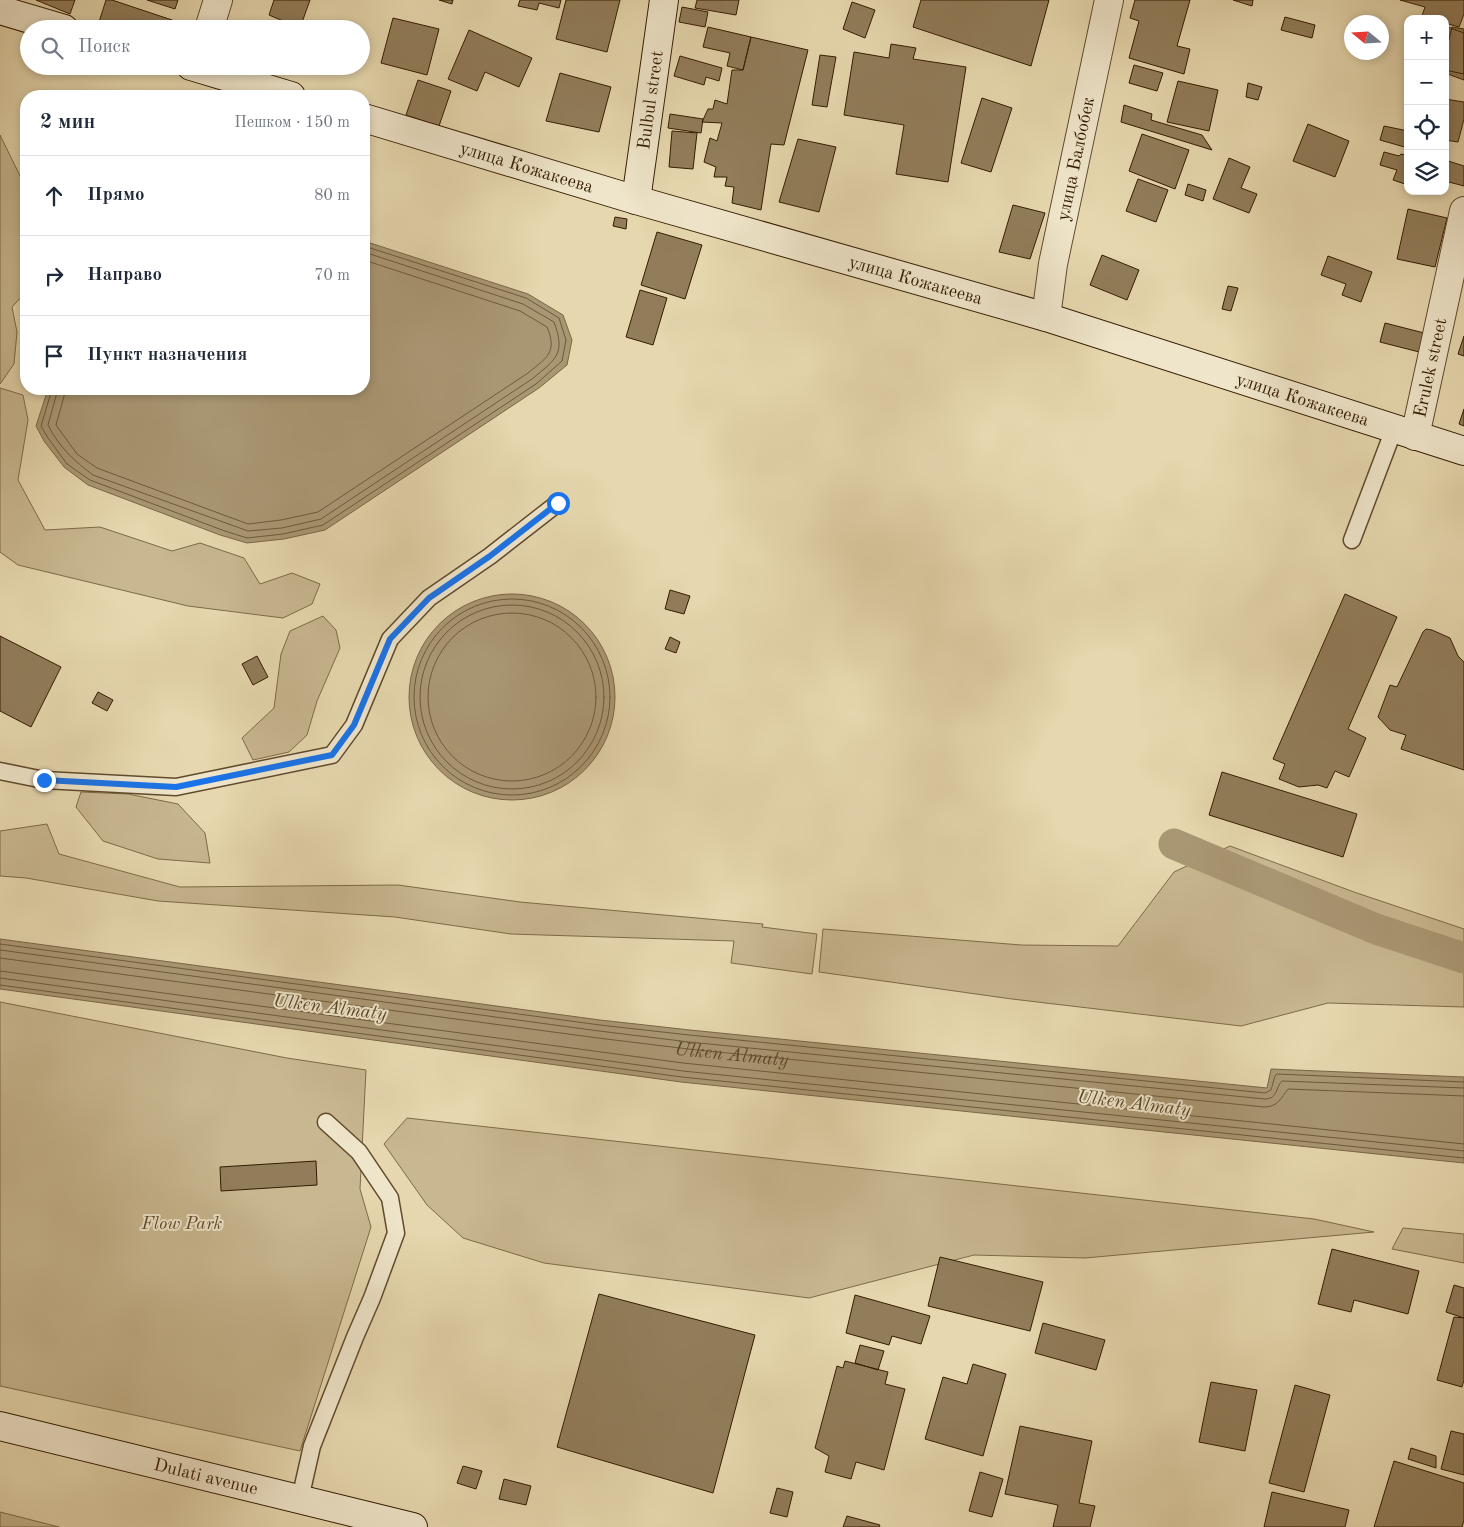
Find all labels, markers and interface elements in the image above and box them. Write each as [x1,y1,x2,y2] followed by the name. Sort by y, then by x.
[1344,15,1389,60] north arrow
[1404,15,1449,195] map controls
[1404,15,1449,60] button: +
[20,20,370,75] search box
[38,34,66,62] icon: search
[78,38,130,57] text: Поиск
[635,49,667,151] street label: Bulbul street
[1404,60,1449,105] button: −
[1054,96,1098,223] street label: улица Балбобек
[1404,105,1449,150] button: locate
[40,112,95,133] text: 2 мин
[234,115,350,131] text: Пешком · 150 m
[458,139,595,197] street label: улица Кожакеева
[1404,150,1449,195] button: layers
[40,182,68,210] icon: ahead
[87,186,145,205] text: Прямо
[314,188,350,204] text: 80 m
[847,253,984,308] street label: улица Кожакеева
[40,262,68,290] icon: right
[87,266,162,285] text: Направо
[314,268,350,284] text: 70 m
[1411,316,1450,419] street label: Erulek street
[40,342,68,370] icon: arrive
[87,346,247,365] text: Пункт назначения
[1234,371,1371,430] street label: улица Кожакеева
[547,492,570,515] route start
[33,769,56,792] route end
[272,992,388,1025] water label: Ulken Almaty
[673,1040,790,1071] water label: Ulken Almaty
[1076,1088,1192,1121] water label: Ulken Almaty
[141,1215,223,1233] park label: Flow Park
[152,1456,260,1499] street label: Dulati avenue

